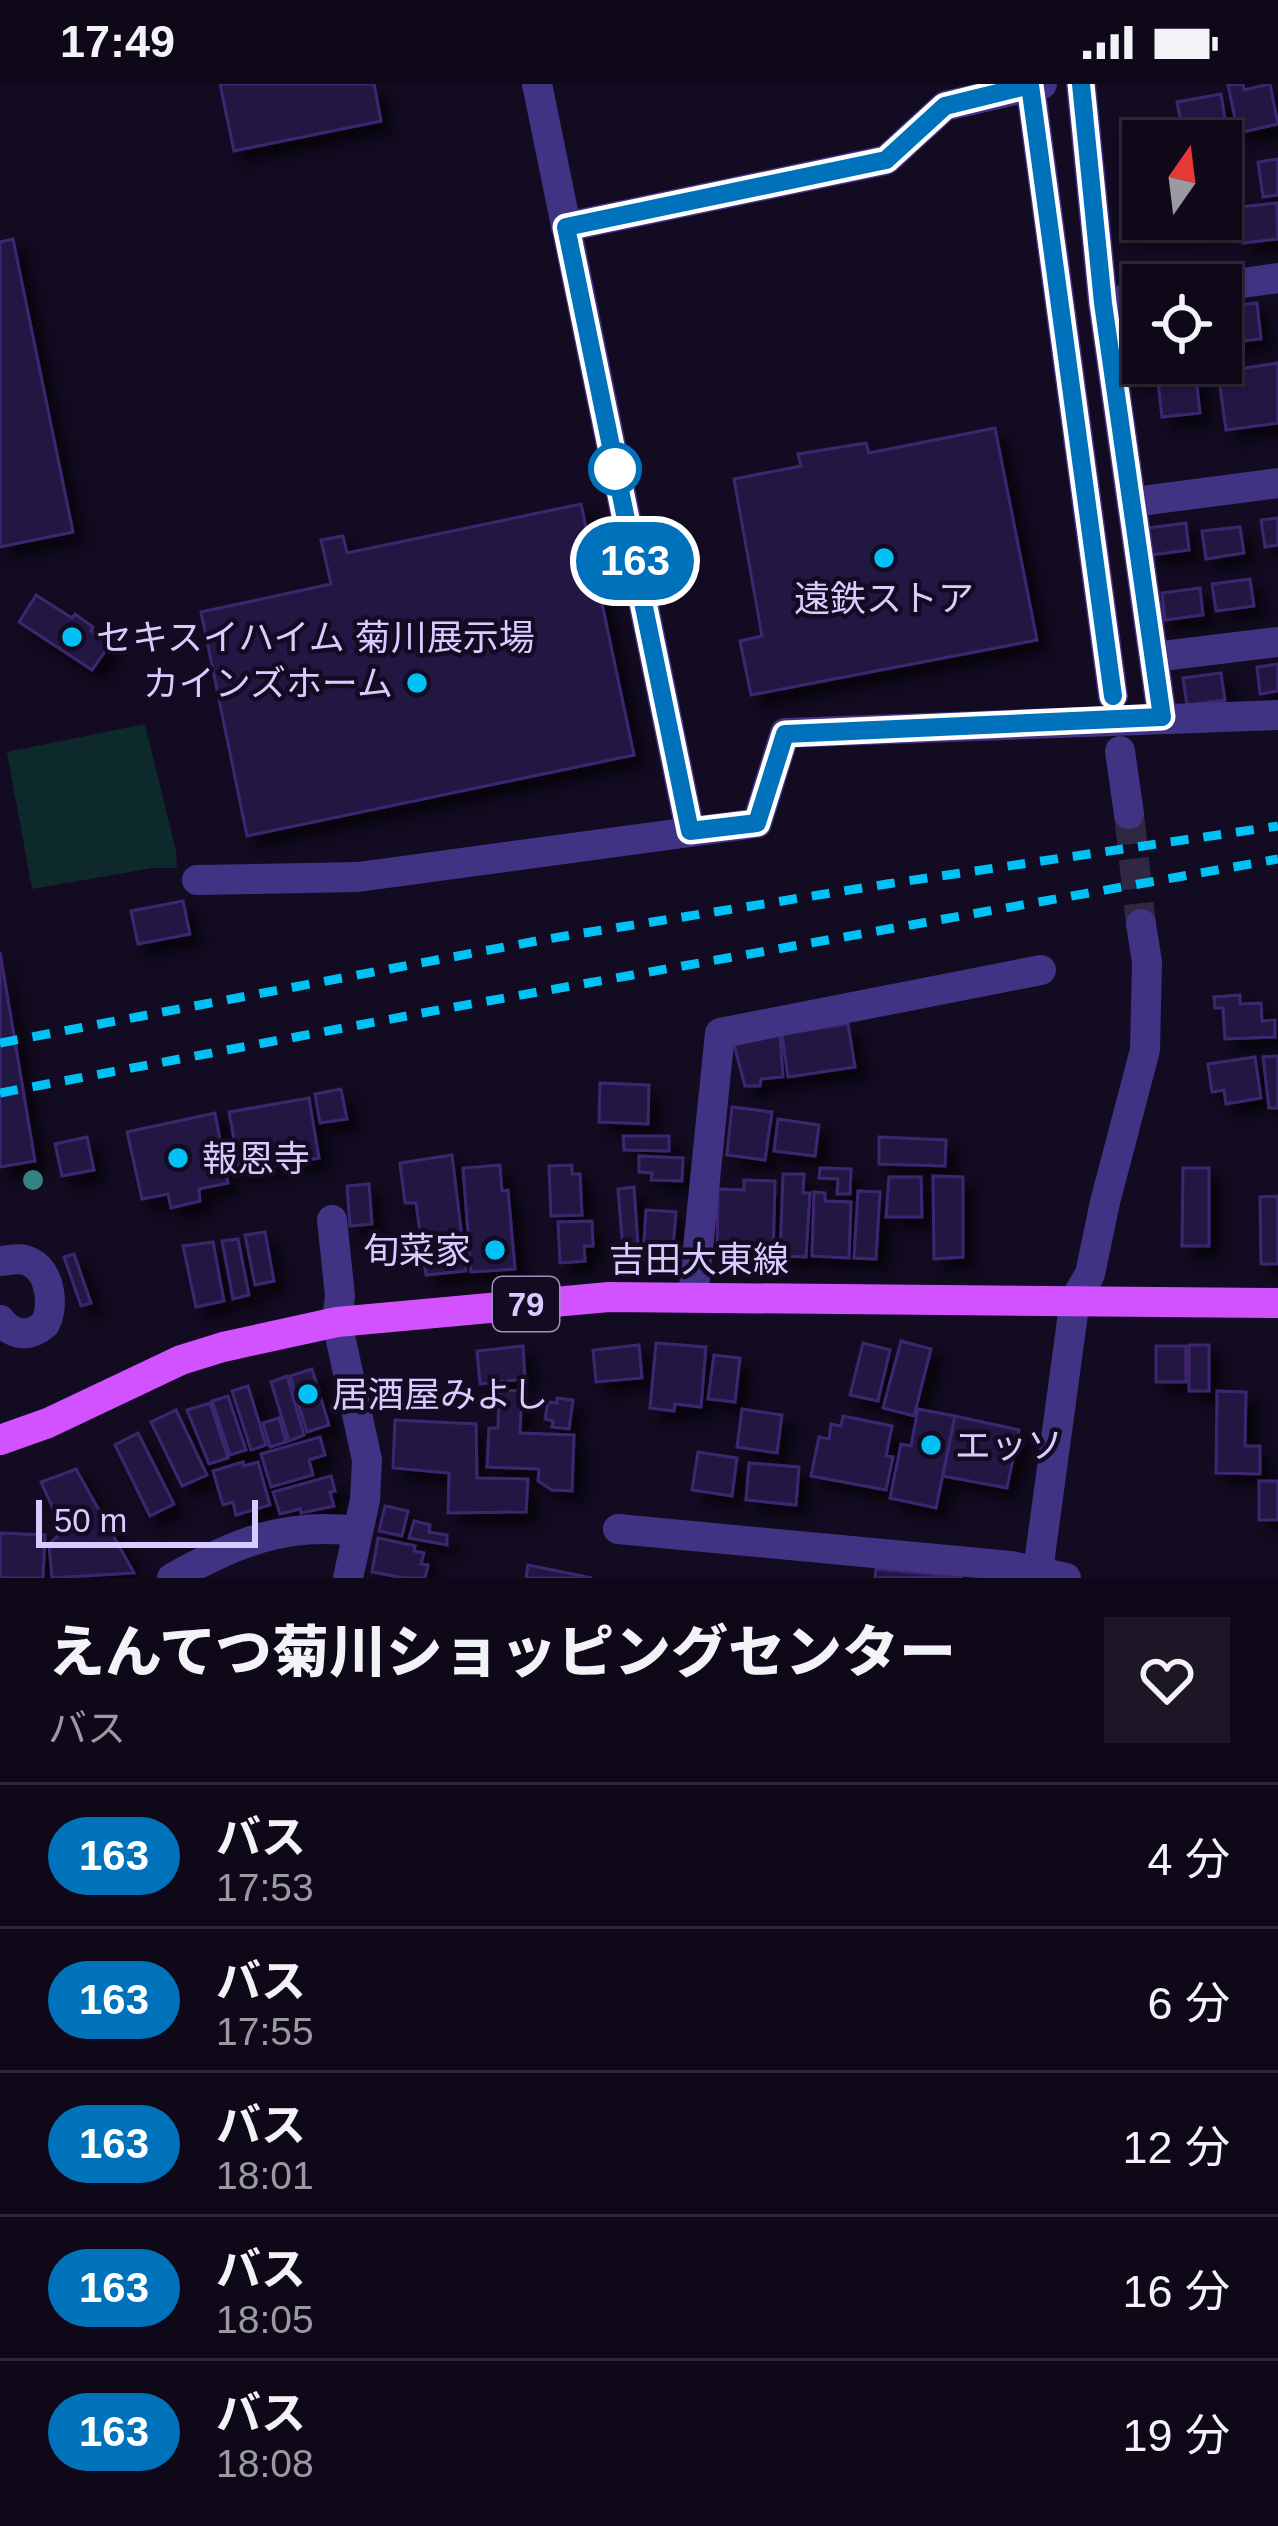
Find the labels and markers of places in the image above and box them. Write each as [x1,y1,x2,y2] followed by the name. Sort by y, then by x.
[590,444,640,494] unlabelled marker
[871,545,897,571] marker: 遠鉄ストア
[794,578,974,619] place label: 遠鉄ストア
[96,617,535,658] place label: セキスイハイム 菊川展示場
[59,624,85,650] marker: セキスイハイム 菊川展示場
[143,663,393,704] place label: カインズホーム
[404,670,430,696] marker: カインズホーム
[202,1138,310,1179] place label: 報恩寺
[165,1145,191,1171] marker: 報恩寺
[363,1230,471,1271] place label: 旬菜家
[482,1237,508,1263] marker: 旬菜家
[332,1374,548,1415] place label: 居酒屋みよし
[295,1381,321,1407] marker: 居酒屋みよし
[955,1425,1063,1466] place label: エッソ
[918,1432,944,1458] marker: エッソ

